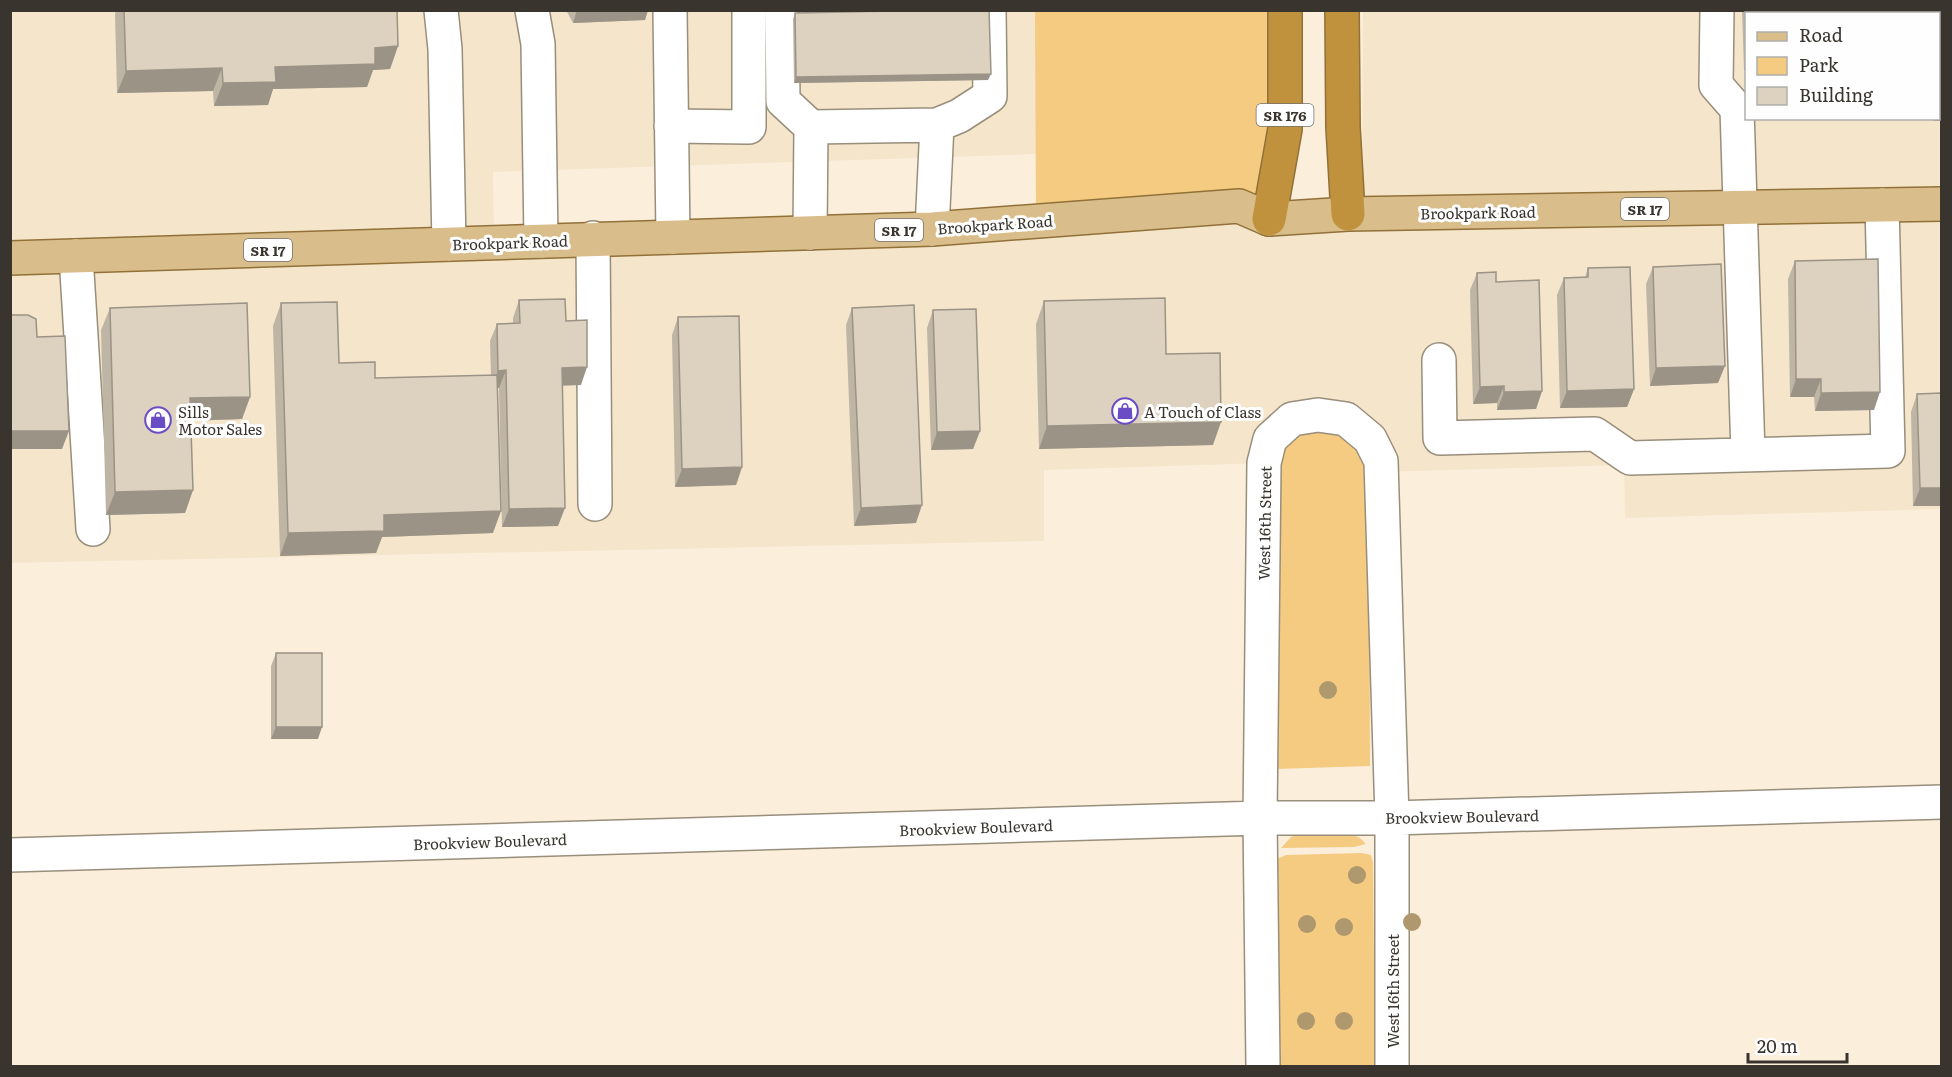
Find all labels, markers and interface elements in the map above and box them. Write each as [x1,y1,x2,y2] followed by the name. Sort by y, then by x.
[1745,12,1940,120] legend
[1799,21,1843,48] text: Road
[1799,51,1840,78] text: Park
[1799,81,1874,108] text: Building
[1256,104,1314,126] road number: SR 176
[1621,198,1669,220] road number: SR 17
[1420,199,1536,225] street label: Brookpark Road
[936,208,1054,240] street label: Brookpark Road
[875,219,923,241] road number: SR 17
[452,228,568,256] street label: Brookpark Road
[244,239,292,261] road number: SR 17
[1110,396,1140,426] shop icon: A Touch of Class
[178,400,262,440] place label: Sills Motor Sales
[1144,400,1261,423] place label: A Touch of Class
[143,405,173,435] shop icon: Sills Motor Sales
[1252,466,1276,580] street label: West 16th Street
[1385,803,1539,829] street label: Brookview Boulevard
[899,813,1053,841] street label: Brookview Boulevard
[413,827,567,855] street label: Brookview Boulevard
[1381,934,1404,1048] street label: West 16th Street
[1748,1026,1847,1064] scale bar
[1757,1032,1798,1059] text: 20 m

